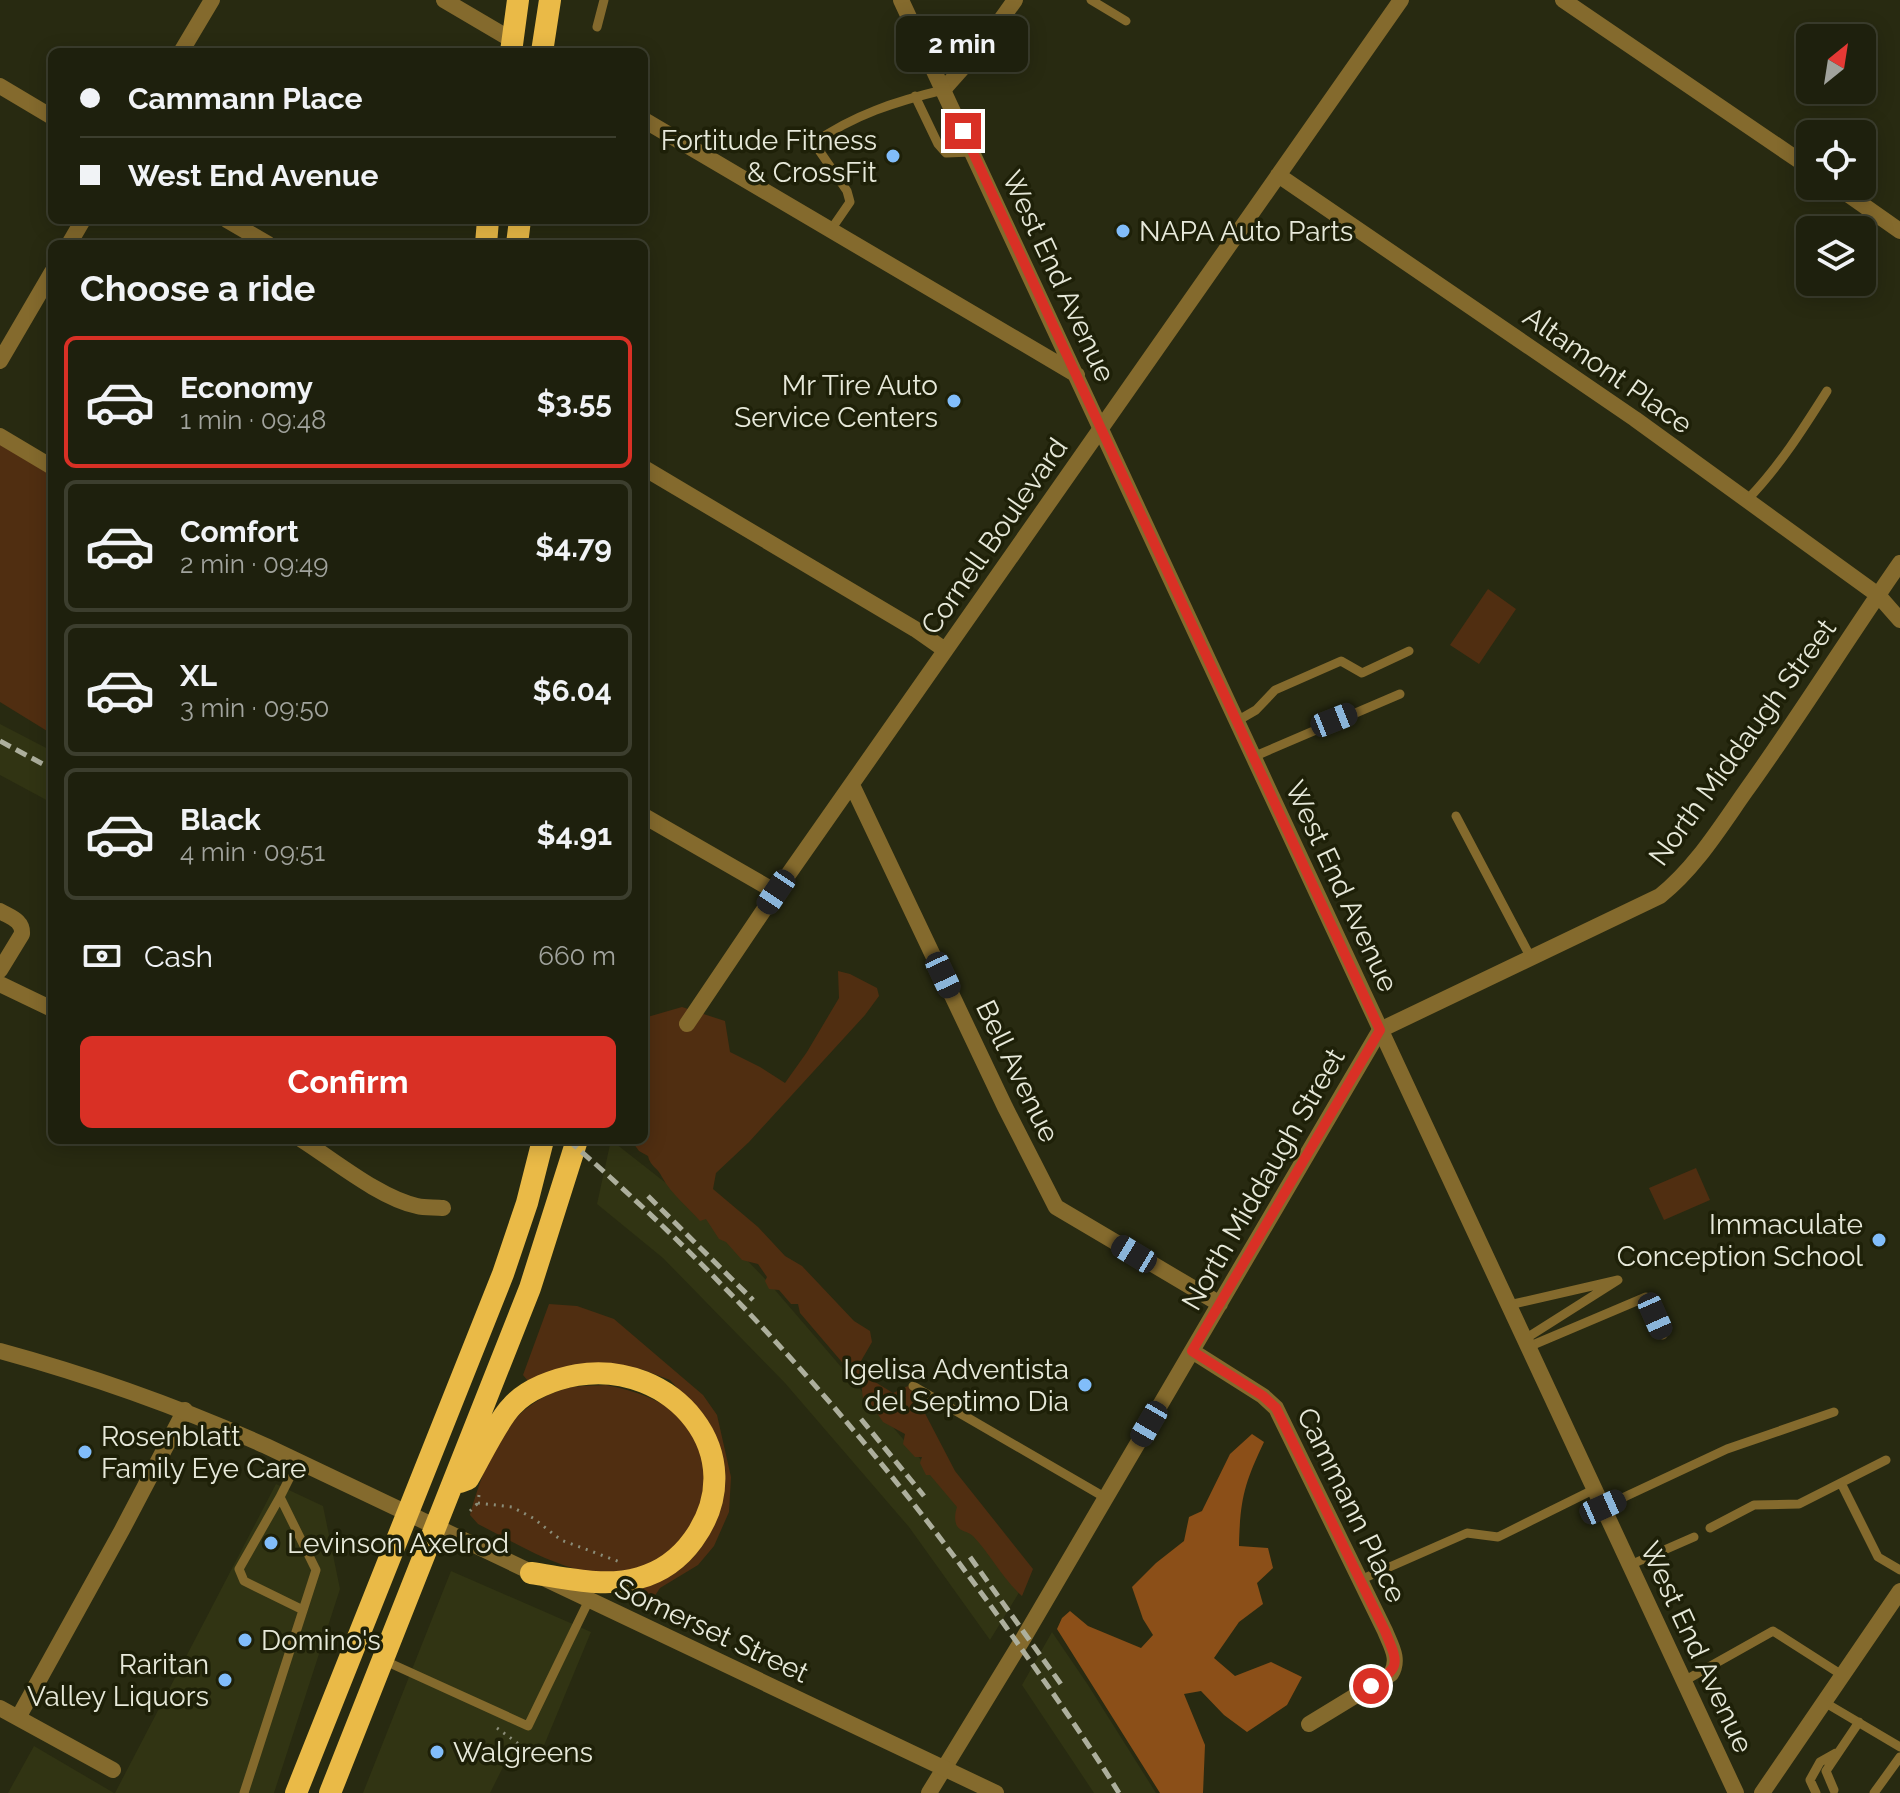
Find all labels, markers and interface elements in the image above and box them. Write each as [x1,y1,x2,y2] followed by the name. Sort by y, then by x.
[897,15,1029,71] callout: 2 min
[1796,24,1876,104] north arrow
[1796,24,1876,296] map controls
[928,29,996,59] text: 2 min
[128,81,362,116] text: Cammann Place
[945,113,981,149] route end
[1796,120,1876,200] button: locate
[661,124,878,189] place label: Fortitude Fitness & CrossFit
[884,147,902,165] marker: Fortitude Fitness & CrossFit
[128,158,378,193] text: West End Avenue
[995,165,1122,387] street label: West End Avenue
[1139,215,1353,248] place label: NAPA Auto Parts
[1796,216,1876,296] button: layers
[1114,222,1132,240] marker: NAPA Auto Parts
[80,267,315,309] text: Choose a ride
[1517,300,1698,441] street label: Altamont Place
[84,366,156,438] icon: car
[734,369,938,434] place label: Mr Tire Auto Service Centers
[180,370,313,405] text: Economy
[536,385,612,420] text: $3.55
[945,392,963,410] marker: Mr Tire Auto Service Centers
[180,405,326,435] text: 1 min · 09:48
[914,432,1075,641] street label: Cornell Boulevard
[84,510,156,582] icon: car
[180,514,299,549] text: Comfort
[535,529,612,564] text: $4.79
[180,549,329,579] text: 2 min · 09:49
[1642,612,1843,872] street label: North Middaugh Street
[84,654,156,726] icon: car
[180,658,217,693] text: XL
[532,673,612,708] text: $6.04
[180,693,330,723] text: 3 min · 09:50
[1307,700,1361,740] car
[1278,775,1405,997] street label: West End Avenue
[84,798,156,870] icon: car
[180,802,261,837] text: Black
[537,817,612,852] text: $4.91
[180,837,325,867] text: 4 min · 09:51
[753,865,799,919] car
[80,934,124,978] icon: cash
[144,939,213,974] text: Cash
[538,941,616,971] text: 660 m
[922,948,964,1002] car
[969,995,1066,1148] street label: Bell Avenue
[80,1036,616,1128] button: Confirm
[1175,1042,1352,1316] street label: North Middaugh Street
[1617,1208,1863,1273] place label: Immaculate Conception School
[1107,1231,1161,1277] car
[1870,1231,1888,1249] marker: Immaculate Conception School
[1634,1289,1676,1343] car
[843,1353,1069,1418] place label: Igelisa Adventista del Septimo Dia
[1076,1376,1094,1394] marker: Igelisa Adventista del Septimo Dia
[1127,1397,1171,1451] car
[1290,1402,1413,1608] street label: Cammann Place
[101,1420,306,1485] place label: Rosenblatt Family Eye Care
[76,1443,94,1461] marker: Rosenblatt Family Eye Care
[1576,1486,1630,1528] car
[287,1527,509,1560] place label: Levinson Axelrod
[262,1534,280,1552] marker: Levinson Axelrod
[1633,1536,1760,1758] street label: West End Avenue
[610,1571,814,1690] street label: Somerset Street
[261,1624,381,1657] place label: Domino's
[236,1631,254,1649] marker: Domino's
[27,1648,209,1713] place label: Raritan Valley Liquors
[1353,1668,1389,1704] route start
[216,1671,234,1689] marker: Raritan Valley Liquors
[453,1736,593,1769] place label: Walgreens
[428,1743,446,1761] marker: Walgreens

